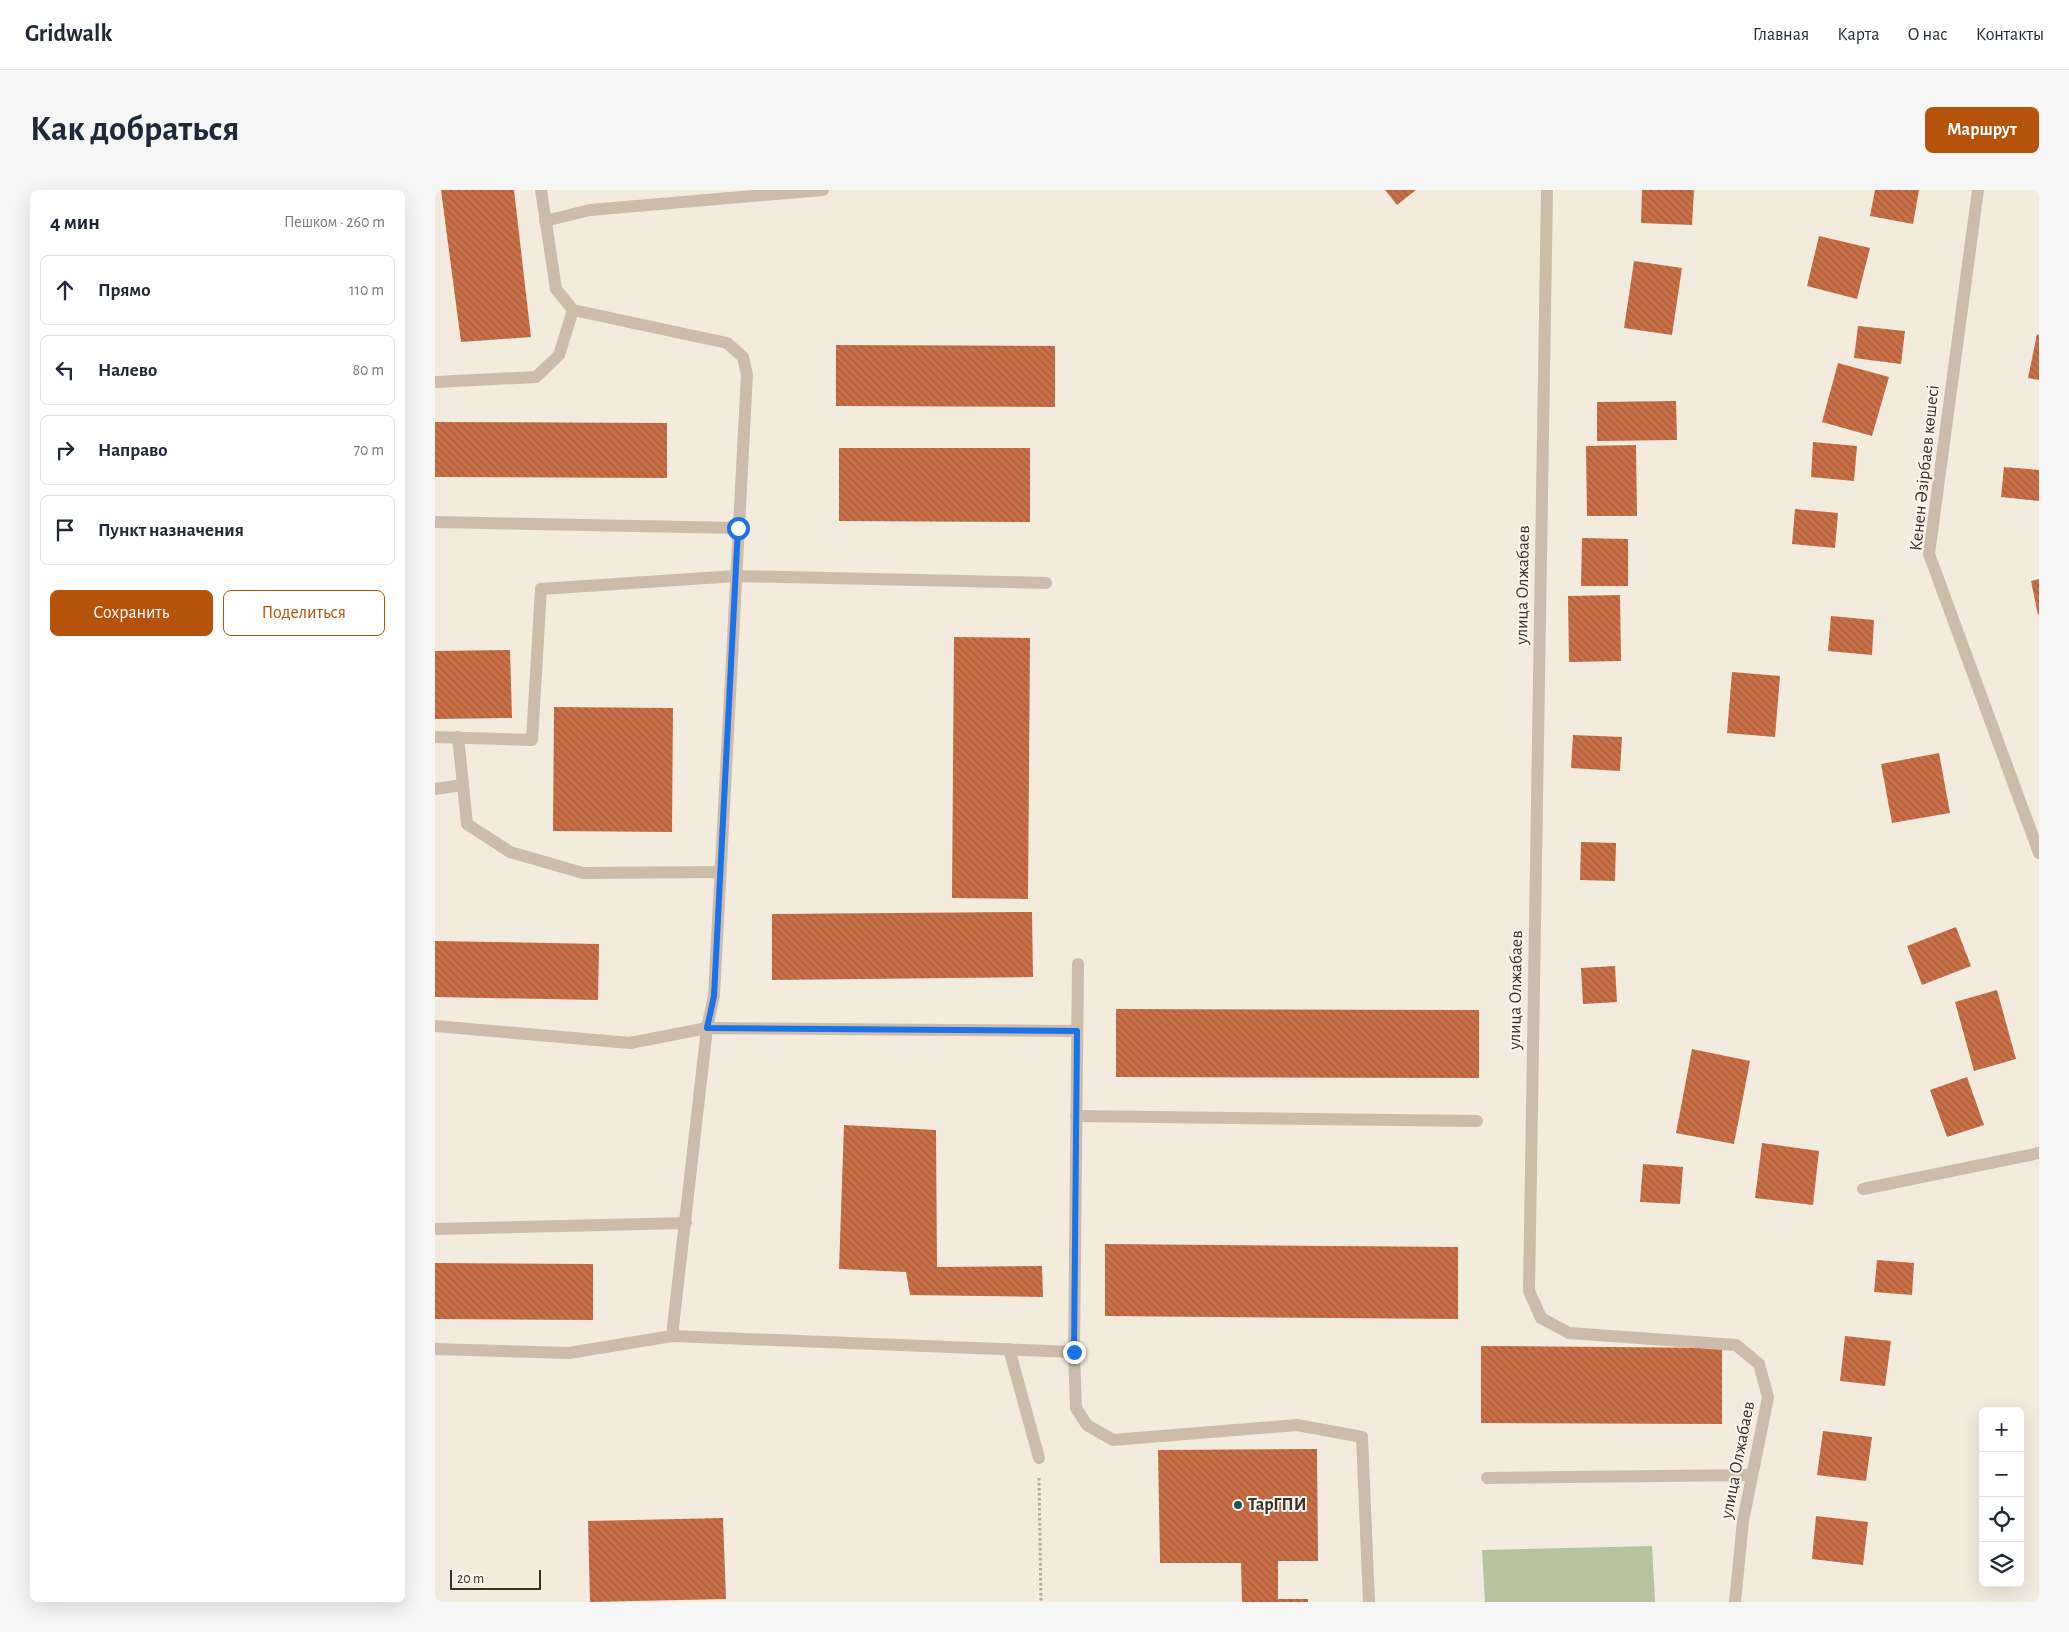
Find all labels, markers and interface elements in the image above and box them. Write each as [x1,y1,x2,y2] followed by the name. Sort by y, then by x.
[25,22,112,46] text: Gridwalk
[1753,26,1809,44] text: Главная
[1837,26,1879,44] text: Карта
[1907,26,1948,44] text: О нас
[1976,26,2044,44] text: Контакты
[1925,107,2039,153] button: Маршрут
[30,112,239,147] text: Как добраться
[50,212,100,233] text: 4 мин
[284,214,385,230] text: Пешком · 260 m
[51,276,79,304] icon: ahead
[98,281,151,300] text: Прямо
[349,282,384,298] text: 110 m
[51,356,79,384] icon: left
[98,361,157,380] text: Налево
[353,362,384,378] text: 80 m
[1906,384,1943,552] street label: Кенен Әзірбаев көшесі
[51,436,79,464] icon: right
[98,441,168,460] text: Направо
[353,442,384,458] text: 70 m
[51,516,79,544] icon: arrive
[727,517,750,540] route start
[98,521,244,540] text: Пункт назначения
[1512,525,1533,646] street label: улица Олжабаев
[50,590,213,636] button: Сохранить
[223,590,385,636] button: Поделиться
[1505,930,1526,1051] street label: улица Олжабаев
[1063,1341,1086,1364] route end
[1717,1400,1758,1521] street label: улица Олжабаев
[1979,1407,2024,1587] map controls
[1979,1407,2024,1452] button: +
[1979,1452,2024,1497] button: −
[1248,1496,1306,1514] place label: ТарГПИ
[1979,1497,2024,1542] button: locate
[1232,1499,1244,1511] marker: ТарГПИ
[1979,1542,2024,1587] button: layers
[450,1567,541,1590] scale bar
[457,1572,484,1586] text: 20 m

